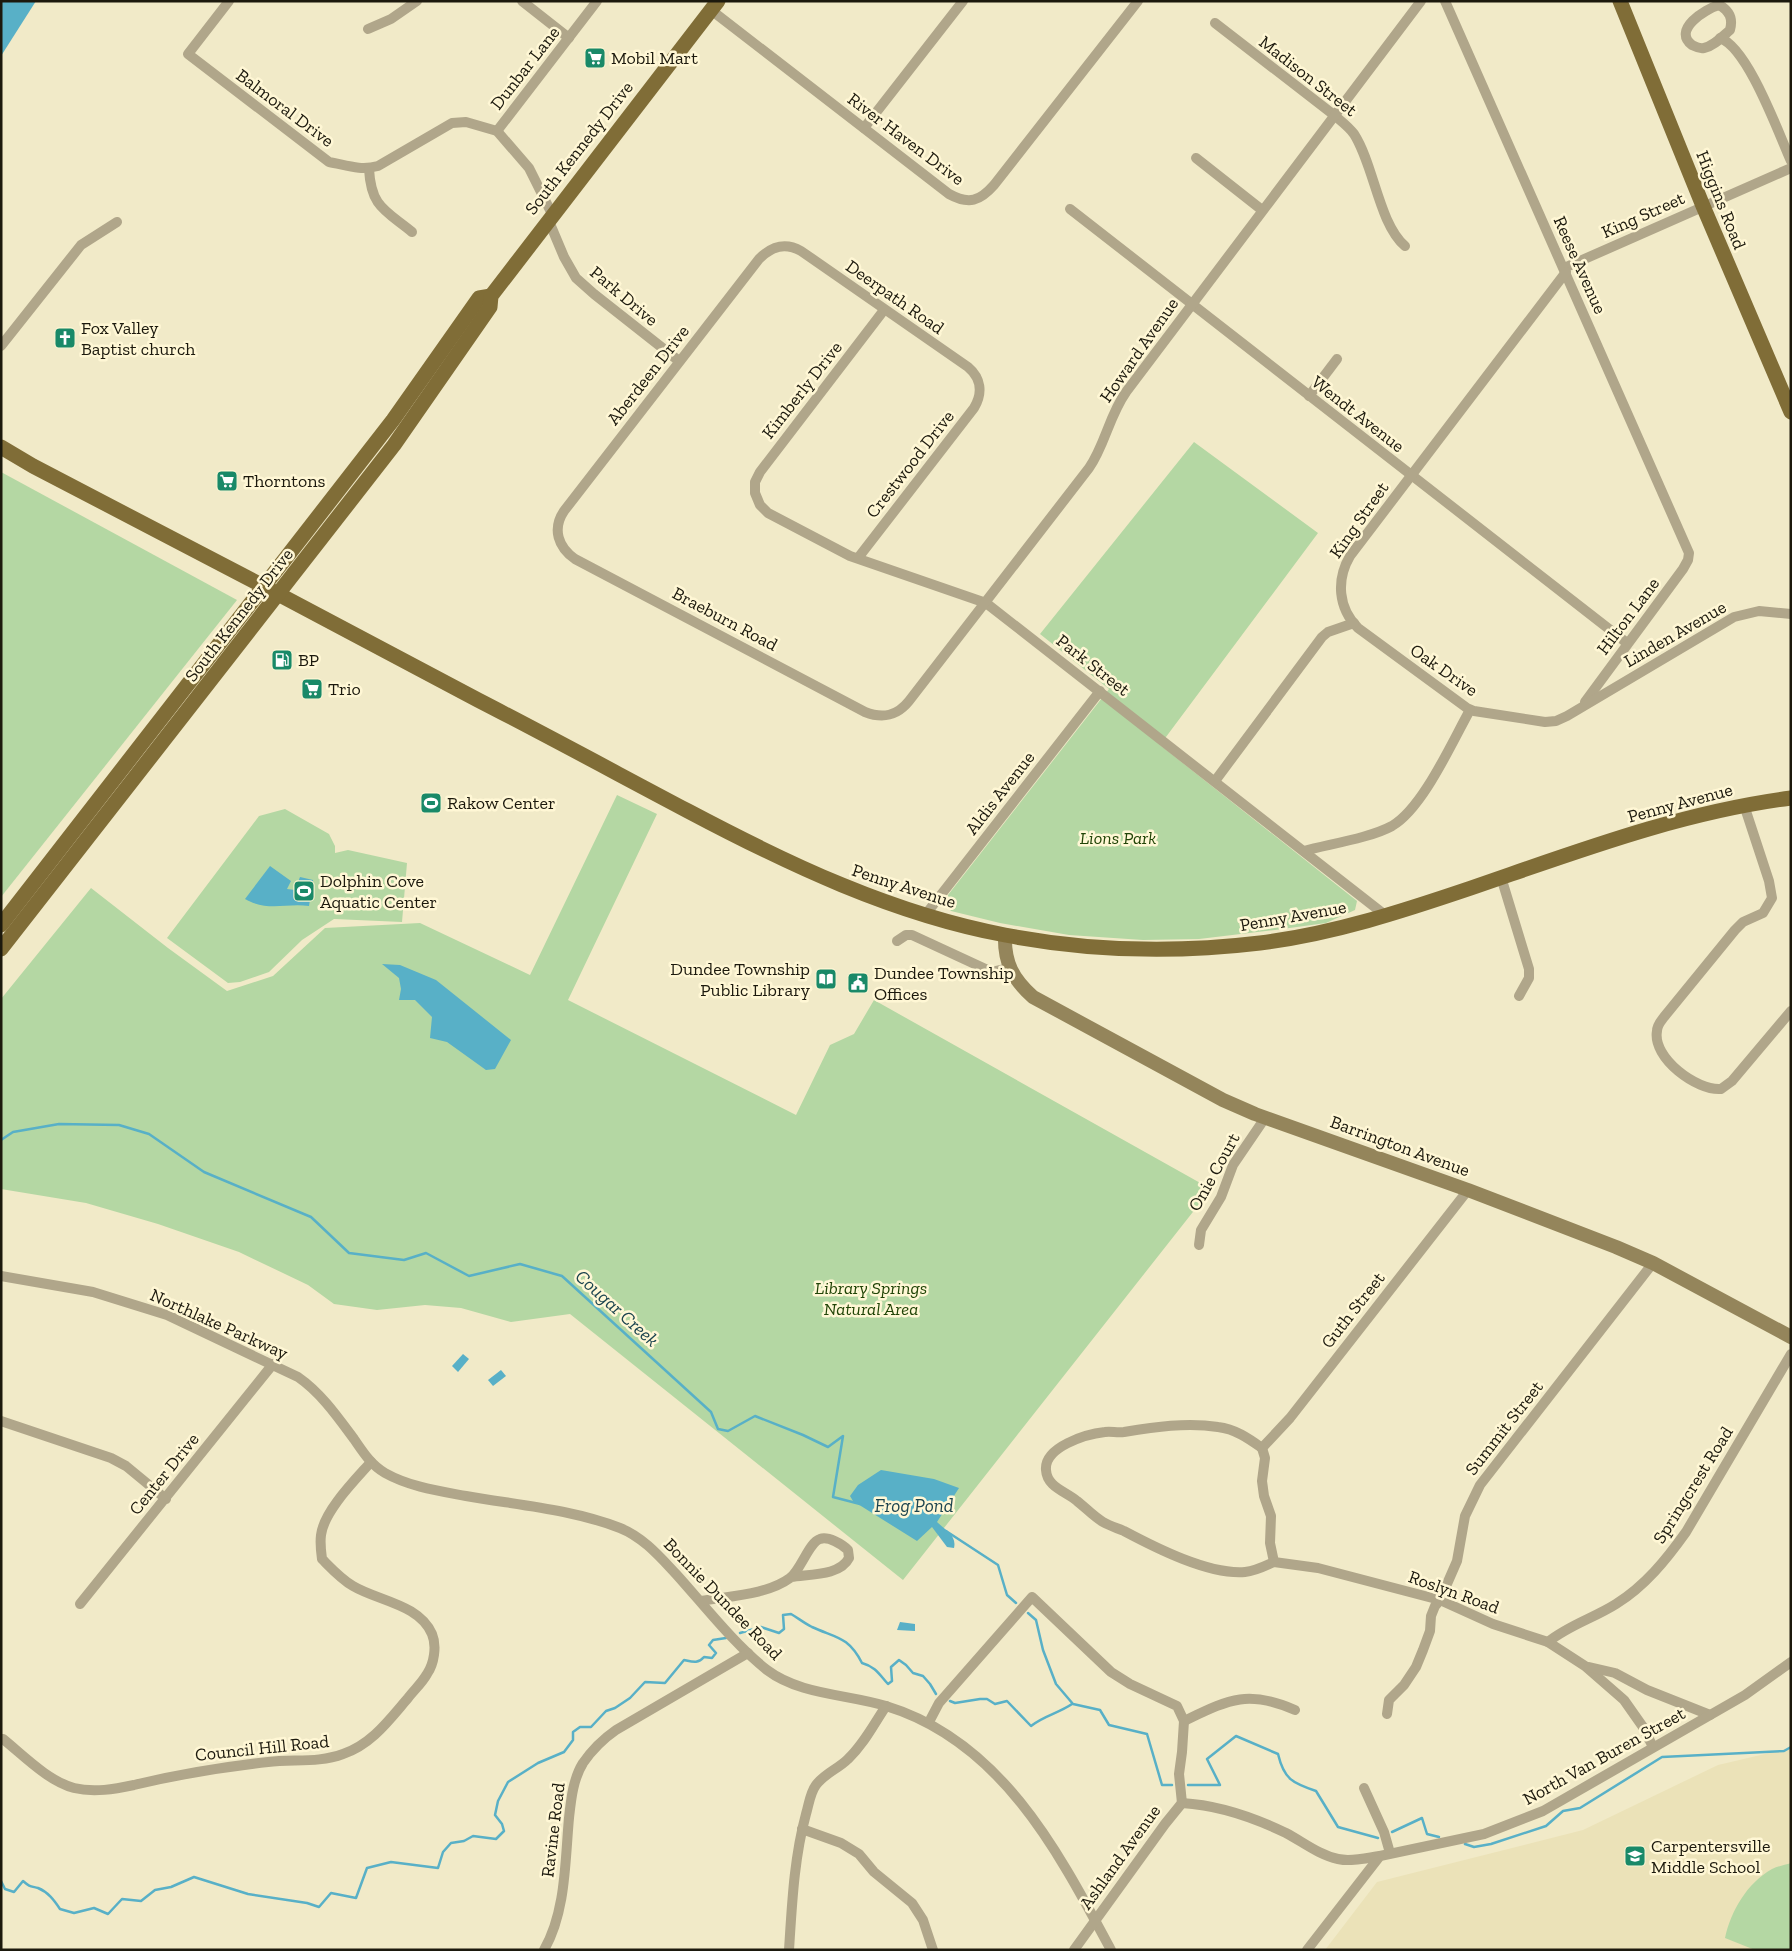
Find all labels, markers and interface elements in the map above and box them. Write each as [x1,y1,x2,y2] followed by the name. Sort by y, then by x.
[486,22,564,114] street label: Dunbar Lane
[1255,31,1362,121] street label: Madison Street
[583,46,607,70] supermarket icon: Mobil Mart
[611,47,698,69] place label: Mobil Mart
[232,64,338,152] street label: Balmoral Drive
[520,77,638,219] street label: South Kennedy Drive
[843,88,969,190] street label: River Haven Drive
[1691,147,1751,253] street label: Higgins Road
[1598,187,1688,243] street label: King Street
[1549,213,1611,317] street label: Reese Avenue
[842,255,949,339] street label: Deerpath Road
[585,261,663,331] street label: Park Drive
[1095,293,1183,407] street label: Howard Avenue
[81,317,195,360] place label: Fox Valley Baptist church
[602,321,694,429] street label: Aberdeen Drive
[53,326,77,350] church icon: Fox Valley Baptist church
[757,337,847,443] street label: Kimberly Drive
[1307,371,1409,457] street label: Wendt Avenue
[861,406,959,522] street label: Crestwood Drive
[215,469,239,493] supermarket icon: Thorntons
[243,470,326,492] place label: Thorntons
[1325,477,1394,562] street label: King Street
[180,544,298,686] street label: South Kennedy Drive
[1592,573,1664,659] street label: Hilton Lane
[669,582,781,656] street label: Braeburn Road
[1620,596,1730,672] street label: Linden Avenue
[1052,629,1134,701] street label: Park Street
[1406,639,1482,701] street label: Oak Drive
[270,648,294,672] fuel station icon: BP
[298,649,319,671] place label: BP
[300,677,324,701] supermarket icon: Trio
[328,678,361,700] place label: Trio
[961,747,1039,839] street label: Aldis Avenue
[1625,778,1735,828] street label: Penny Avenue
[419,791,443,815] sports icon: Rakow Center
[447,792,555,814] place label: Rakow Center
[1080,827,1156,849] park label: Lions Park
[849,859,959,913] street label: Penny Avenue
[320,870,437,913] place label: Dolphin Cove Aquatic Center
[292,879,316,903] sports icon: Dolphin Cove Aquatic Center
[1238,896,1348,936] street label: Penny Avenue
[670,958,811,1001] place label: Dundee Township Public Library
[874,962,1014,1005] place label: Dundee Township Offices
[814,967,838,991] library icon: Dundee Township Public Library
[846,971,870,995] public building icon: Dundee Township Offices
[1327,1111,1473,1181] street label: Barrington Avenue
[1183,1129,1245,1215] street label: Onie Court
[571,1265,663,1351] water label: Cougar Creek
[1316,1267,1390,1352] street label: Guth Street
[815,1277,927,1320] park label: Library Springs Natural Area
[147,1284,292,1365] street label: Northlake Parkway
[1460,1376,1548,1480] street label: Summit Street
[1648,1422,1738,1548] street label: Springcrest Road
[124,1428,204,1520] street label: Center Drive
[875,1494,954,1517] water label: Frog Pond
[659,1533,787,1665] street label: Bonnie Dundee Road
[1406,1565,1502,1619] street label: Roslyn Road
[1519,1702,1689,1810] street label: North Van Buren Street
[194,1730,330,1766] street label: Council Hill Road
[536,1781,570,1879] street label: Ravine Road
[1075,1800,1165,1914] street label: Ashland Avenue
[1651,1835,1770,1878] place label: Carpentersville Middle School
[1623,1844,1647,1868] school or university icon: Carpentersville Middle School

